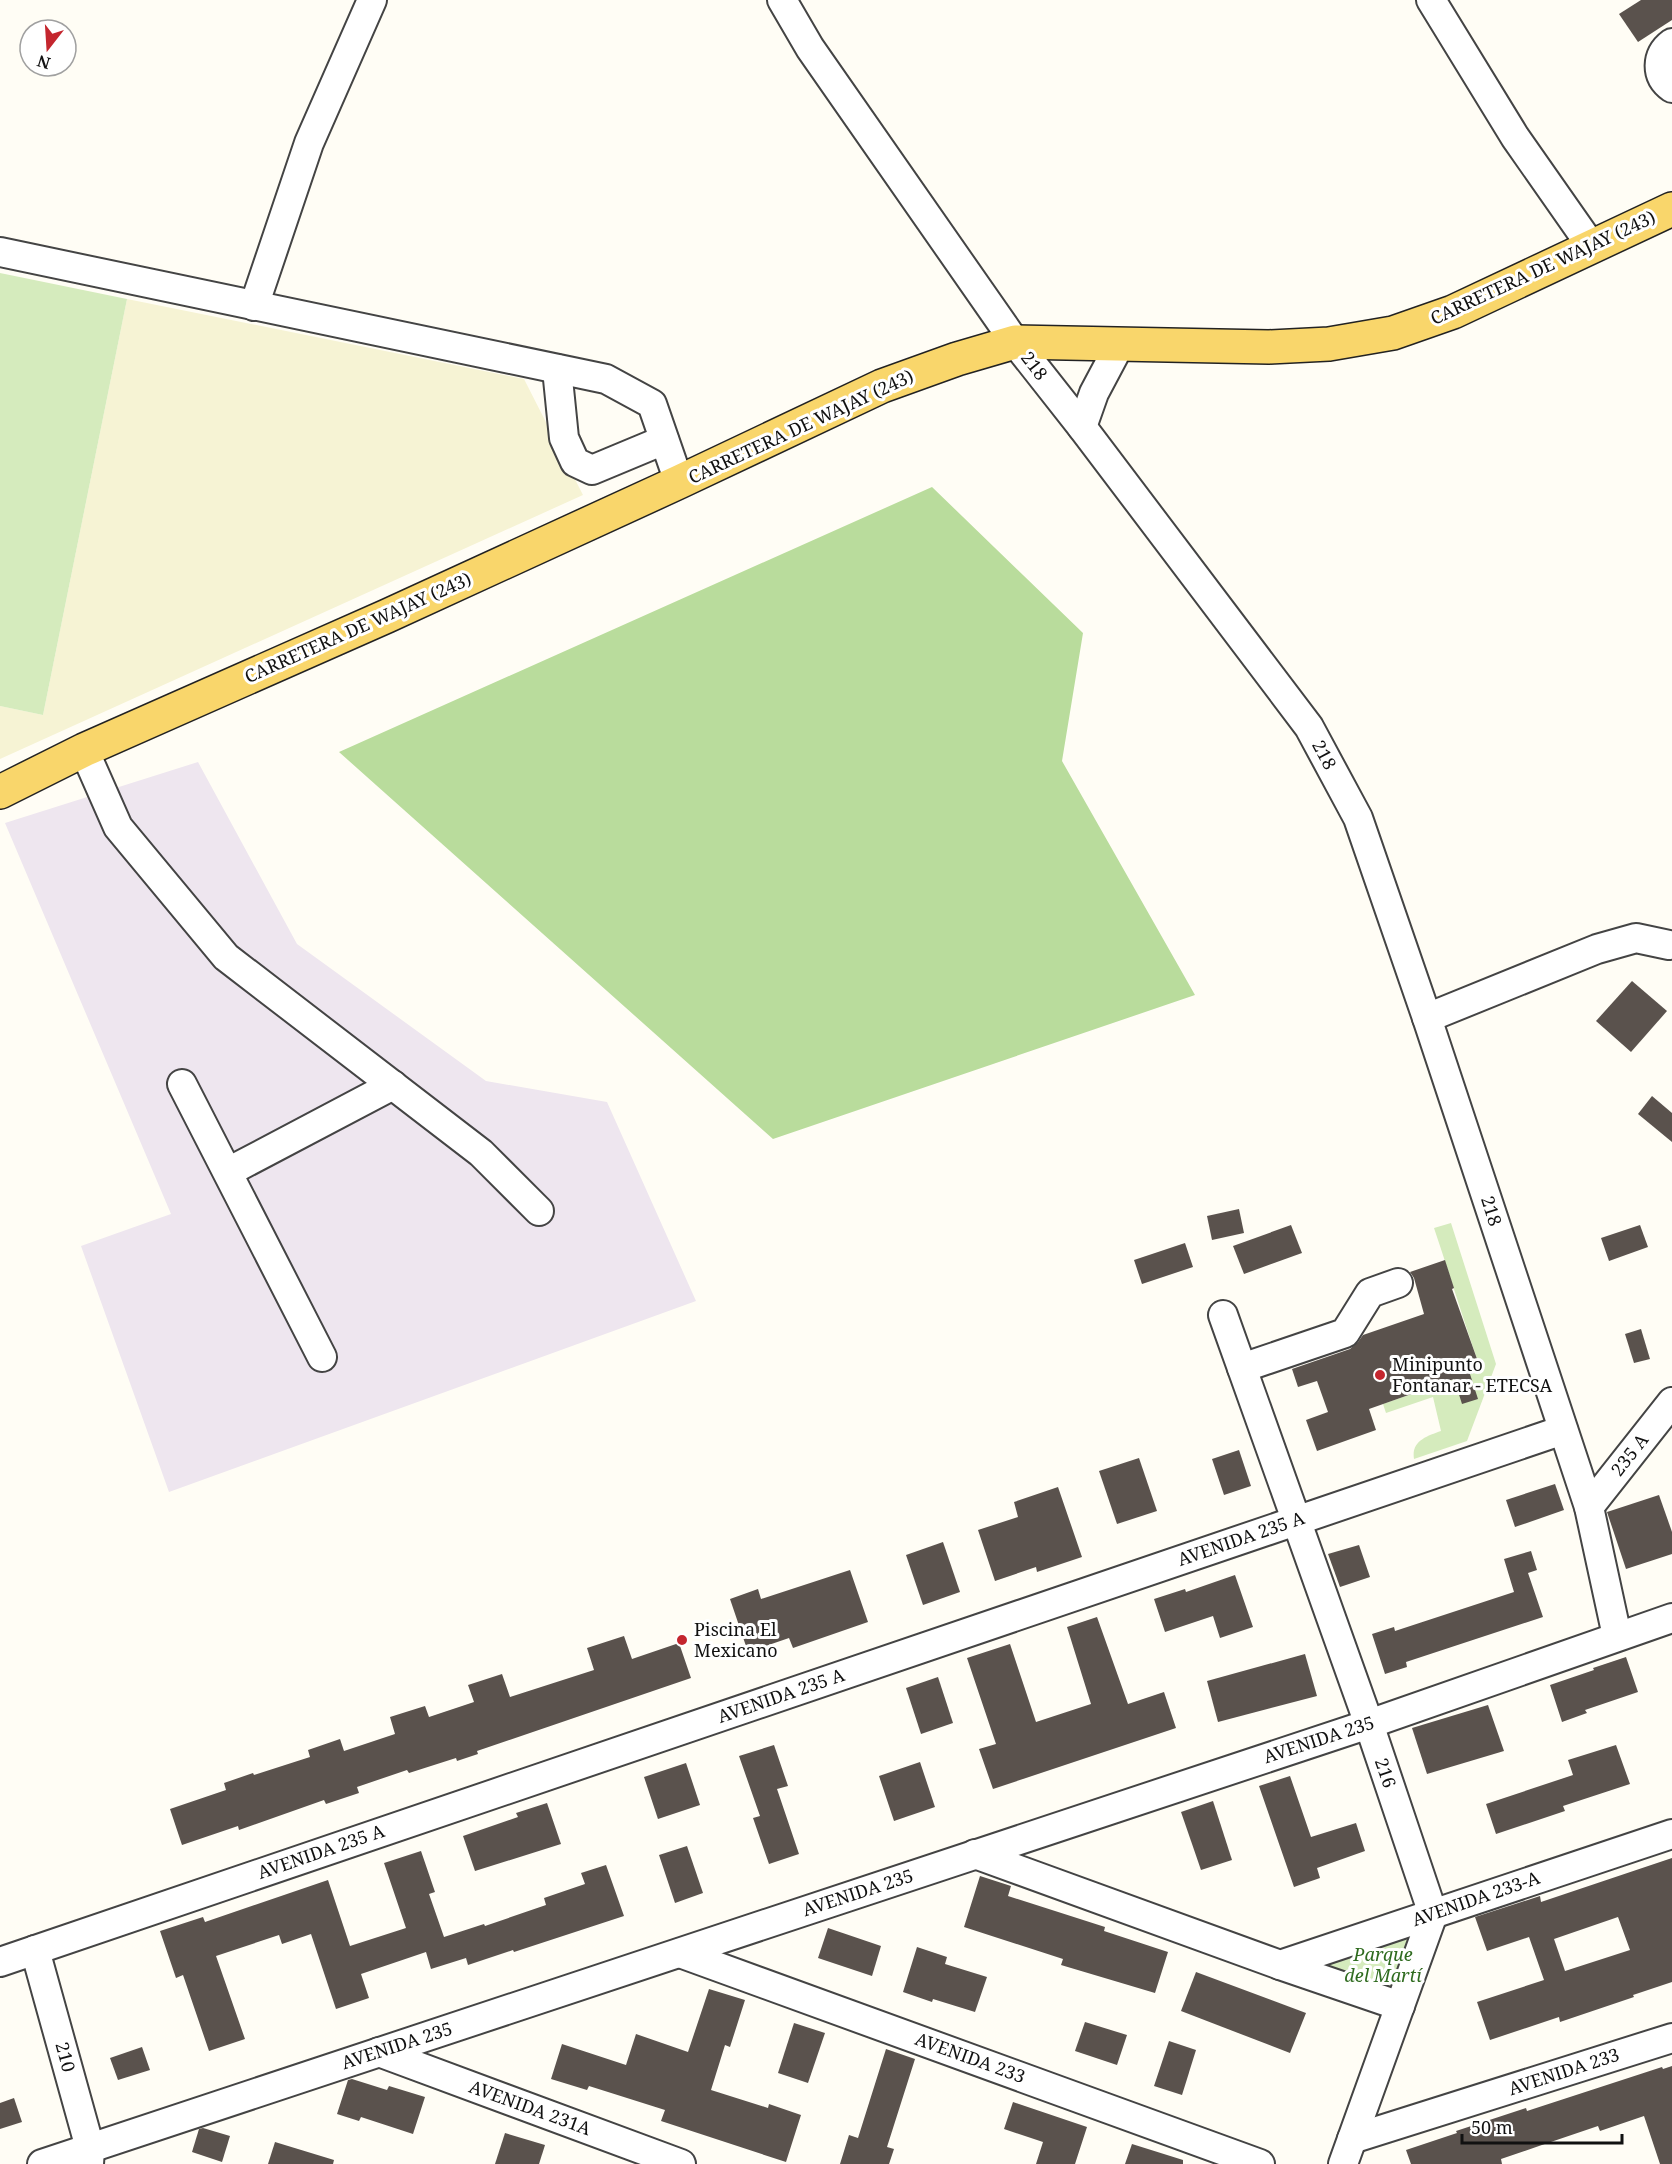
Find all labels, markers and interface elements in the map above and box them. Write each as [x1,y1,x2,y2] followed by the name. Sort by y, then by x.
[18,18,78,78] north arrow
[34,50,53,75] text: N
[1426,204,1659,330] street label: CARRETERA DE WAJAY (243)
[1016,346,1054,385] street label: 218
[684,363,917,489] street label: CARRETERA DE WAJAY (243)
[240,566,475,688] street label: CARRETERA DE WAJAY (243)
[1307,736,1343,773] street label: 218
[1476,1193,1508,1229] street label: 218
[1392,1352,1552,1397] place label: Minipunto Fontanar - ETECSA
[1373,1368,1387,1382] marker: Minipunto Fontanar - ETECSA
[1605,1428,1653,1481] street label: 235 A
[1174,1505,1308,1571] street label: AVENIDA 235 A
[694,1617,778,1662] place label: Piscina El Mexicano
[675,1633,689,1647] marker: Piscina El Mexicano
[714,1662,848,1728] street label: AVENIDA 235 A
[1260,1710,1377,1768] street label: AVENIDA 235
[1370,1754,1402,1791] street label: 216
[254,1818,388,1884] street label: AVENIDA 235 A
[799,1863,916,1921] street label: AVENIDA 235
[1409,1865,1543,1931] street label: AVENIDA 233-A
[1344,1942,1423,1987] park label: Parque del Martí
[338,2016,455,2074] street label: AVENIDA 235
[912,2026,1029,2088] street label: AVENIDA 233
[50,2039,81,2074] street label: 210
[1505,2042,1622,2100] street label: AVENIDA 233
[466,2074,595,2140] street label: AVENIDA 231A
[1462,2107,1622,2145] scale bar
[1471,2115,1513,2139] text: 50 m

